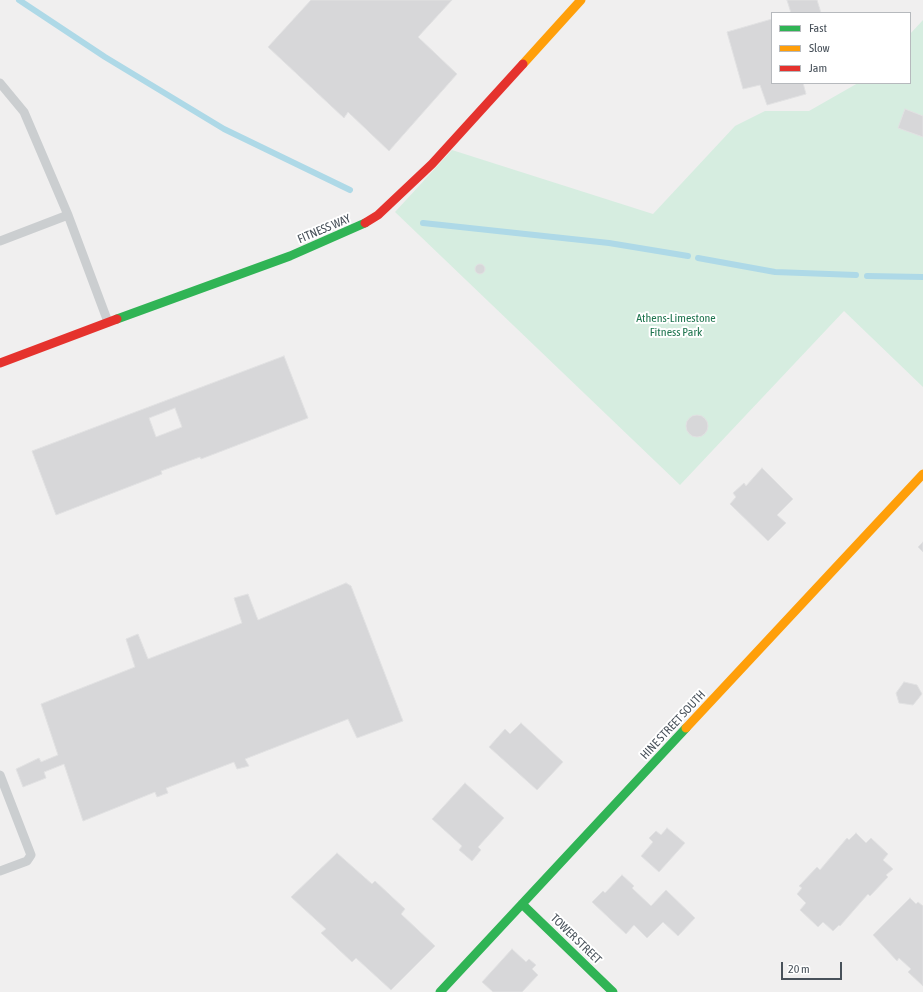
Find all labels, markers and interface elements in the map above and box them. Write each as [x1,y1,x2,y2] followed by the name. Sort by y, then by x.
[771,12,911,84] legend
[809,21,827,35] text: Fast
[809,41,830,55] text: Slow
[809,61,827,75] text: Jam
[295,211,353,247] street label: FITNESS WAY
[636,311,716,339] park label: Athens-Limestone Fitness Park
[637,688,709,762] street label: HINE STREET SOUTH
[548,911,604,967] street label: TOWER STREET
[783,954,844,980] scale bar
[788,962,810,976] text: 20 m

